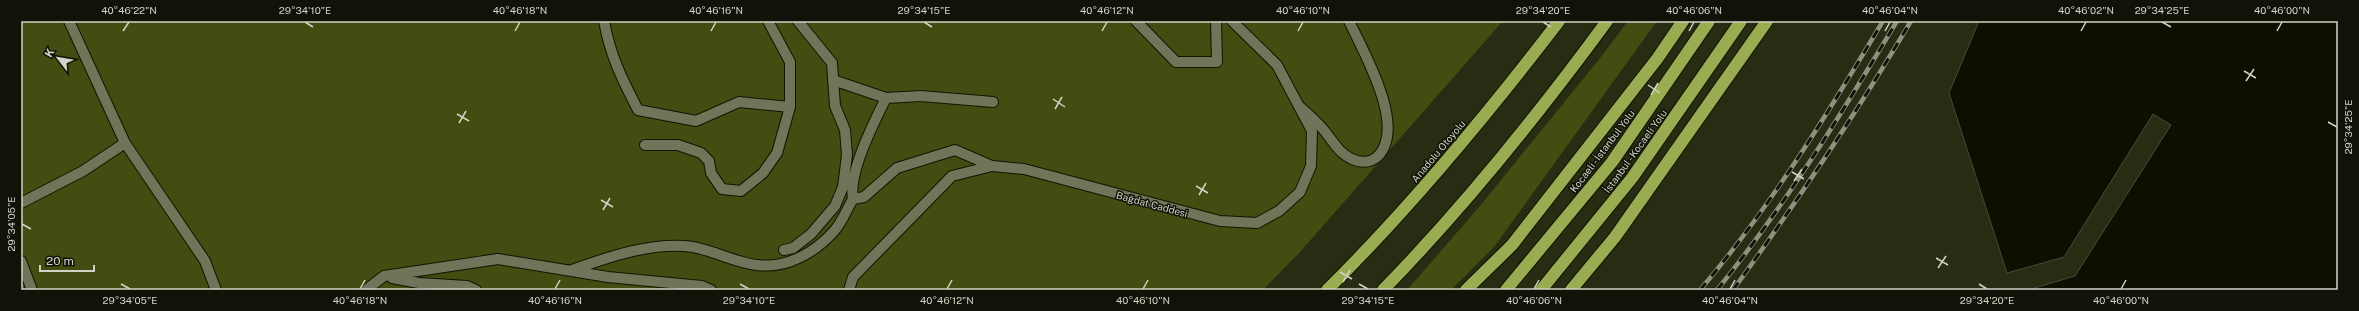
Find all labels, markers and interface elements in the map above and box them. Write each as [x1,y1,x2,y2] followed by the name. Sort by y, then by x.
[101,4,157,16] text: 40°46'22"N
[279,4,331,16] text: 29°34'10"E
[493,4,547,16] text: 40°46'18"N
[689,4,743,16] text: 40°46'16"N
[898,4,950,16] text: 29°34'15"E
[1080,4,1134,16] text: 40°46'12"N
[1276,4,1330,16] text: 40°46'10"N
[1516,4,1570,16] text: 29°34'20"E
[1666,4,1722,16] text: 40°46'06"N
[1862,4,1918,16] text: 40°46'04"N
[2058,4,2114,16] text: 40°46'02"N
[2135,4,2189,16] text: 29°34'25"E
[2254,4,2310,16] text: 40°46'00"N
[38,38,78,78] north arrow
[42,46,57,59] text: K
[2342,100,2354,154] text: 29°34'25"E
[1567,107,1637,195] street label: Kocaeli - İstanbul Yolu
[1601,107,1669,195] street label: İstanbul - Kocaeli Yolu
[1409,117,1468,184] street label: Anadolu Otoyolu
[1115,189,1189,219] street label: Bağdat Caddesi
[5,197,17,251] text: 29°34'05"E
[40,247,94,273] scale bar
[46,254,74,268] text: 20 m
[103,294,157,306] text: 29°34'05"E
[333,294,387,306] text: 40°46'18"N
[528,294,582,306] text: 40°46'16"N
[723,294,775,306] text: 29°34'10"E
[920,294,974,306] text: 40°46'12"N
[1116,294,1170,306] text: 40°46'10"N
[1342,294,1394,306] text: 29°34'15"E
[1506,294,1562,306] text: 40°46'06"N
[1702,294,1758,306] text: 40°46'04"N
[1960,294,2014,306] text: 29°34'20"E
[2093,294,2149,306] text: 40°46'00"N

